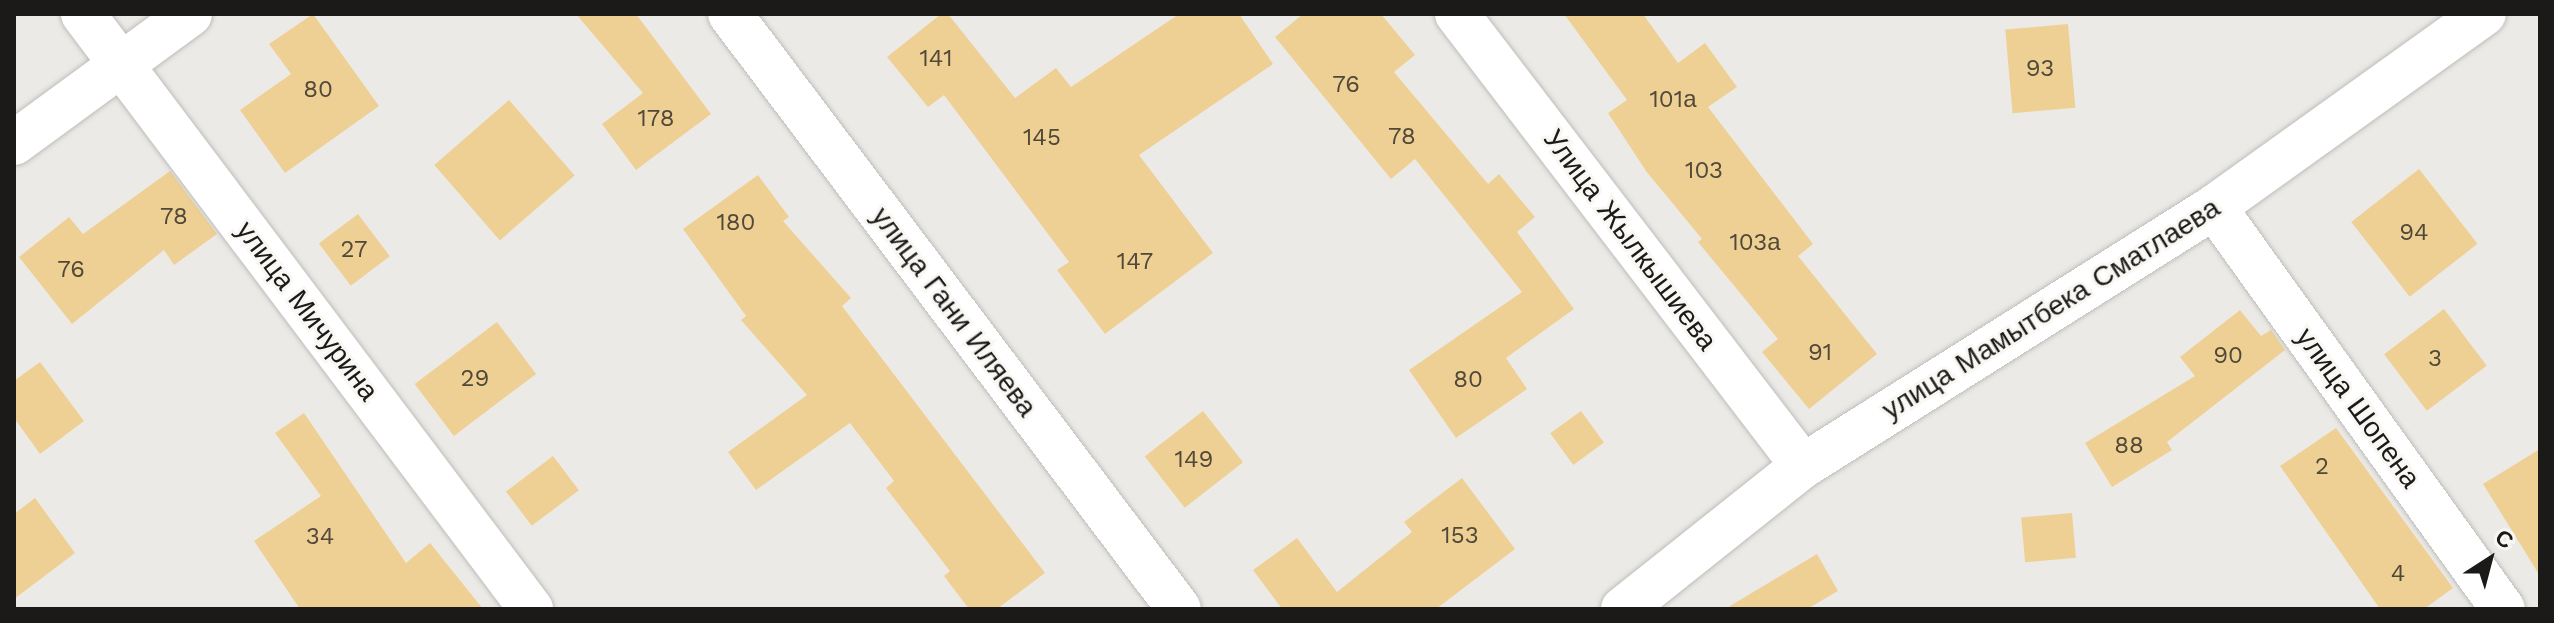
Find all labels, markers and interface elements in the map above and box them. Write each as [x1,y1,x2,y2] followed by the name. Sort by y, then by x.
[920,45,952,73] house number: 141
[2026,55,2054,83] house number: 93
[1332,71,1360,99] house number: 76
[303,76,333,104] house number: 80
[1650,86,1696,114] house number: 101а
[637,105,675,133] house number: 178
[1388,123,1416,151] house number: 78
[1536,123,1724,357] street label: Улица Жылкышиева
[1023,124,1061,152] house number: 145
[1685,157,1723,185] house number: 103
[1876,191,2226,427] street label: улица Мамытбека Сматлаева
[864,201,1044,423] street label: улица Гани Иляева
[160,203,188,231] house number: 78
[716,209,756,237] house number: 180
[229,215,385,407] street label: улица Мичурина
[2399,219,2429,247] house number: 94
[1729,229,1781,257] house number: 103а
[341,236,367,264] house number: 27
[1117,248,1153,276] house number: 147
[57,256,85,284] house number: 76
[2289,321,2427,495] street label: улица Шопена
[1808,339,1832,367] house number: 91
[2213,342,2243,370] house number: 90
[2428,345,2442,373] house number: 3
[461,365,489,393] house number: 29
[1453,366,1483,394] house number: 80
[2114,432,2144,460] house number: 88
[1175,446,1213,474] house number: 149
[2315,453,2329,481] house number: 2
[2450,519,2530,599] north arrow
[1441,522,1479,550] house number: 153
[306,523,334,551] house number: 34
[2491,524,2518,554] text: С
[2391,560,2405,588] house number: 4

